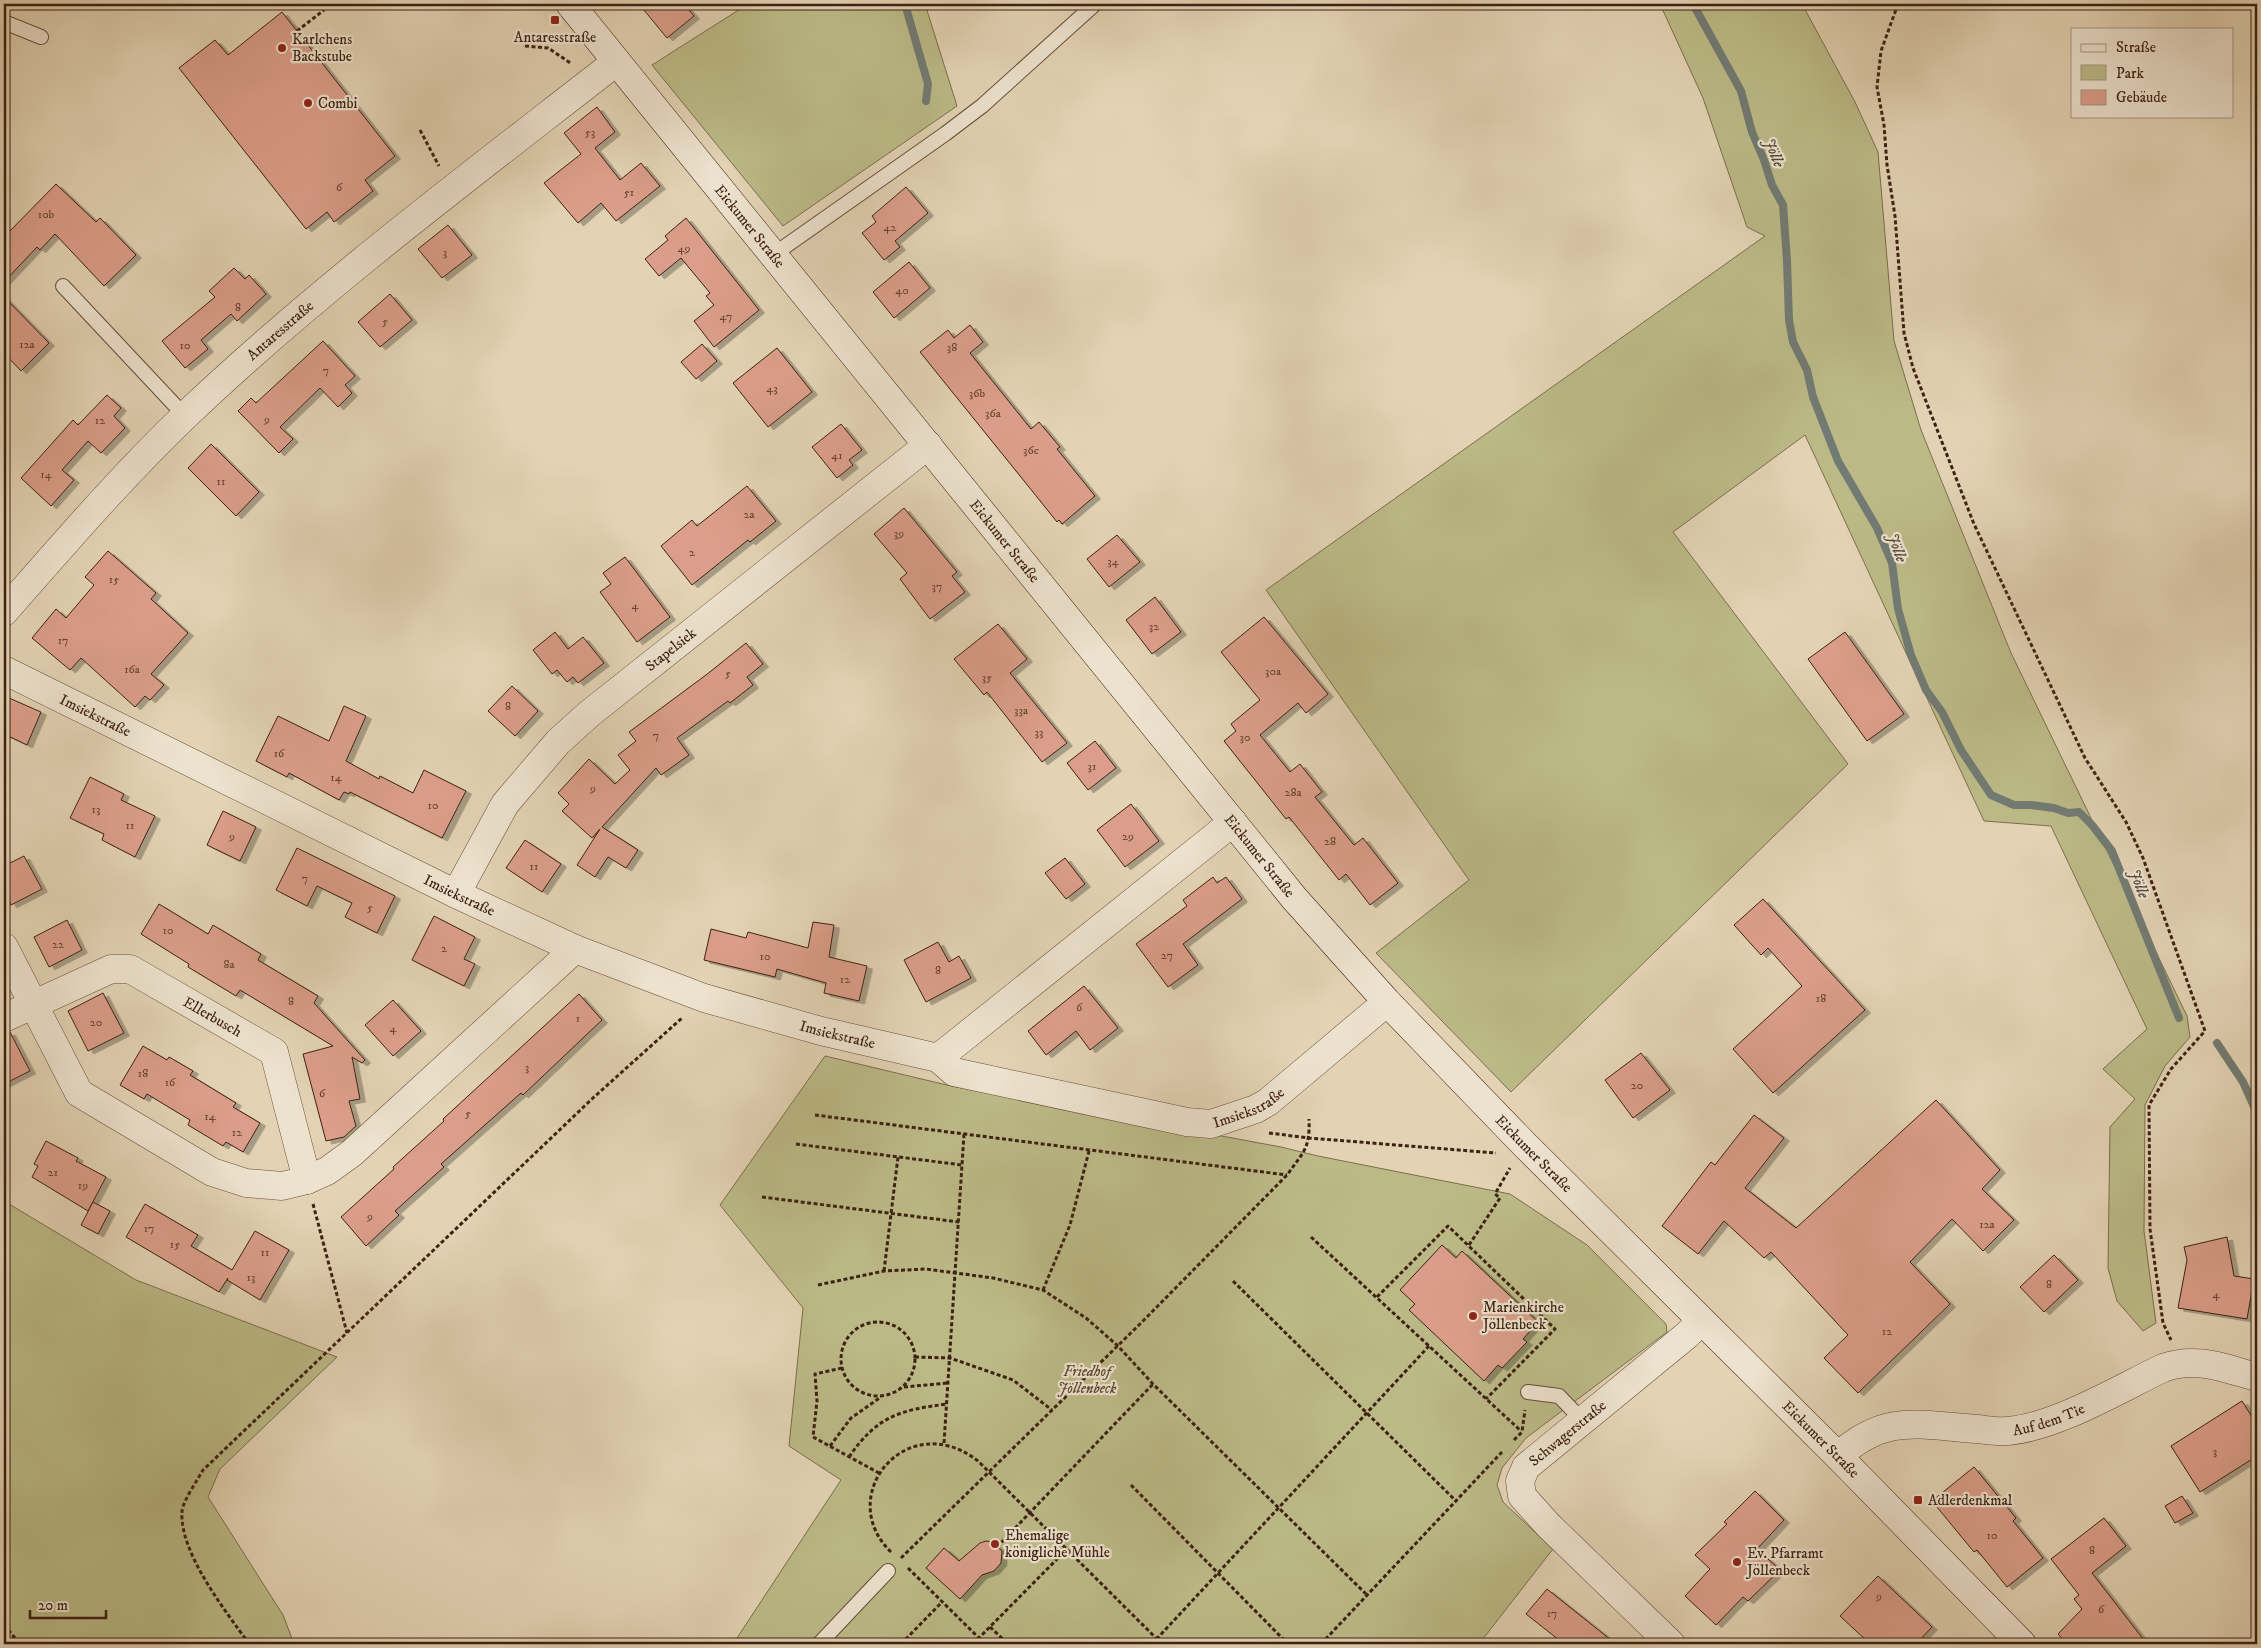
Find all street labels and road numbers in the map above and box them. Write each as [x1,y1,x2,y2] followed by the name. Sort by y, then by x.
[710,181,789,272] street label: Eickumer Straße
[243,296,318,365] street label: Antaresstraße
[965,496,1044,587] street label: Eickumer Straße
[642,623,701,676] street label: Stapelsiek
[56,690,134,741] street label: Imsiekstraße
[1220,811,1299,902] street label: Eickumer Straße
[420,870,498,921] street label: Imsiekstraße
[179,993,245,1042] street label: Ellerbusch
[797,1016,877,1053] street label: Imsiekstraße
[1211,1083,1289,1133] street label: Imsiekstraße
[1491,1111,1576,1197] street label: Eickumer Straße
[1525,1396,1610,1471] street label: Schwagerstraße
[1778,1397,1863,1482] street label: Eickumer Straße
[2011,1399,2088,1440] street label: Auf dem Tie

